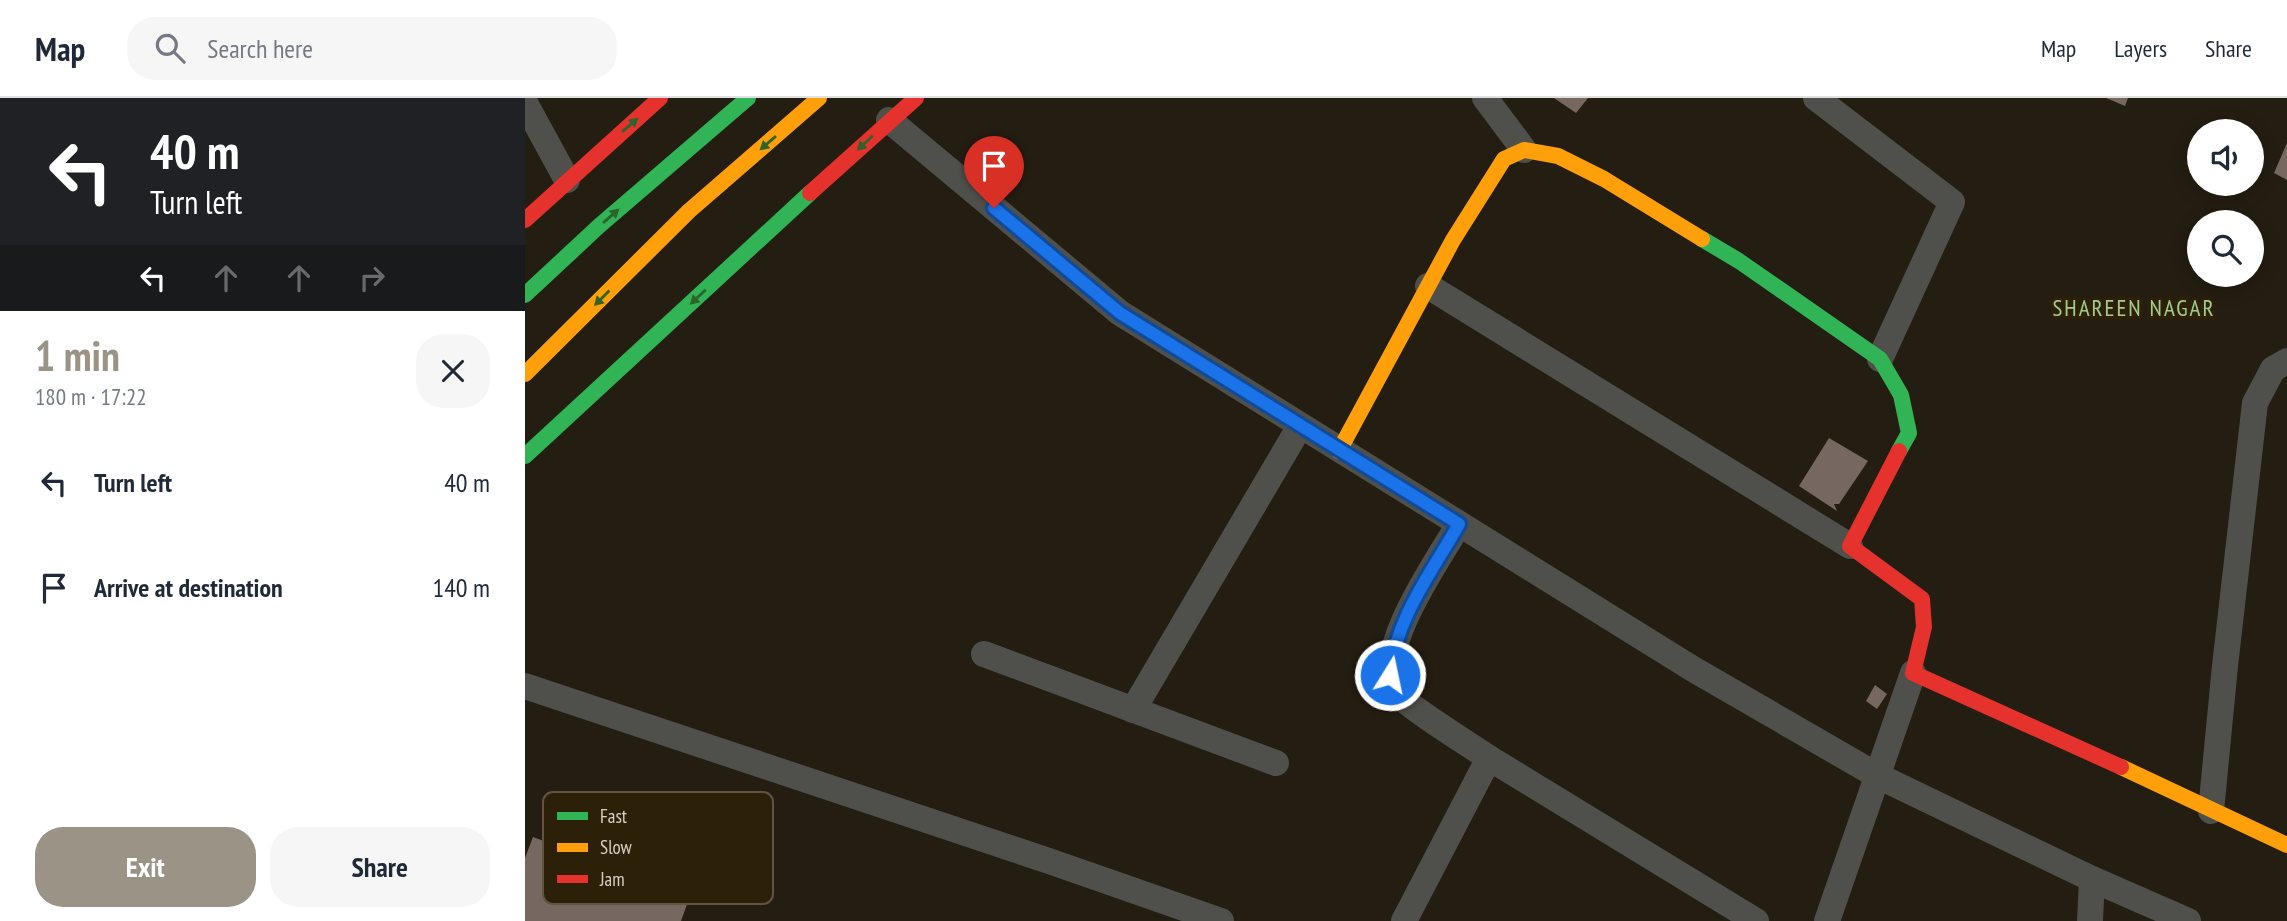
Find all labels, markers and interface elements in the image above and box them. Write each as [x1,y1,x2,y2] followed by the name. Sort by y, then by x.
[127,17,617,80] search box
[35,27,85,70] text: Map
[151,29,189,67] icon: search
[207,32,313,65] text: Search here
[2041,33,2076,64] text: Map
[2114,33,2167,64] text: Layers
[2205,33,2252,64] text: Share
[621,118,638,133] one-way arrow
[150,119,239,183] text: 40 m
[2187,119,2264,287] map controls
[2187,119,2264,196] button: sound
[35,126,126,217] icon: left
[759,135,777,151] one-way arrow
[856,135,874,151] one-way arrow
[964,136,1024,208] pin
[975,147,1013,185] icon: arrive
[150,181,242,223] text: Turn left
[603,209,620,224] one-way arrow
[2187,210,2264,287] button: search
[134,259,172,297] icon: left
[207,259,245,297] icon: ahead
[280,259,318,297] icon: ahead
[353,259,391,297] icon: right
[594,289,610,306] one-way arrow
[689,289,707,305] one-way arrow
[2052,293,2216,322] district label: SHAREEN NAGAR
[35,328,120,383] text: 1 min
[416,334,490,408] button: close
[35,382,147,411] text: 180 m · 17:22
[35,464,73,502] icon: left
[94,466,172,499] text: Turn left
[444,466,490,499] text: 40 m
[35,569,73,607] icon: arrive
[94,571,283,604] text: Arrive at destination
[432,571,490,604] text: 140 m
[1353,638,1427,712] position arrow
[543,792,773,904] legend
[600,804,628,828] text: Fast
[35,827,256,907] button: Exit
[270,827,490,907] button: Share
[600,835,633,859] text: Slow
[599,867,625,891] text: Jam

